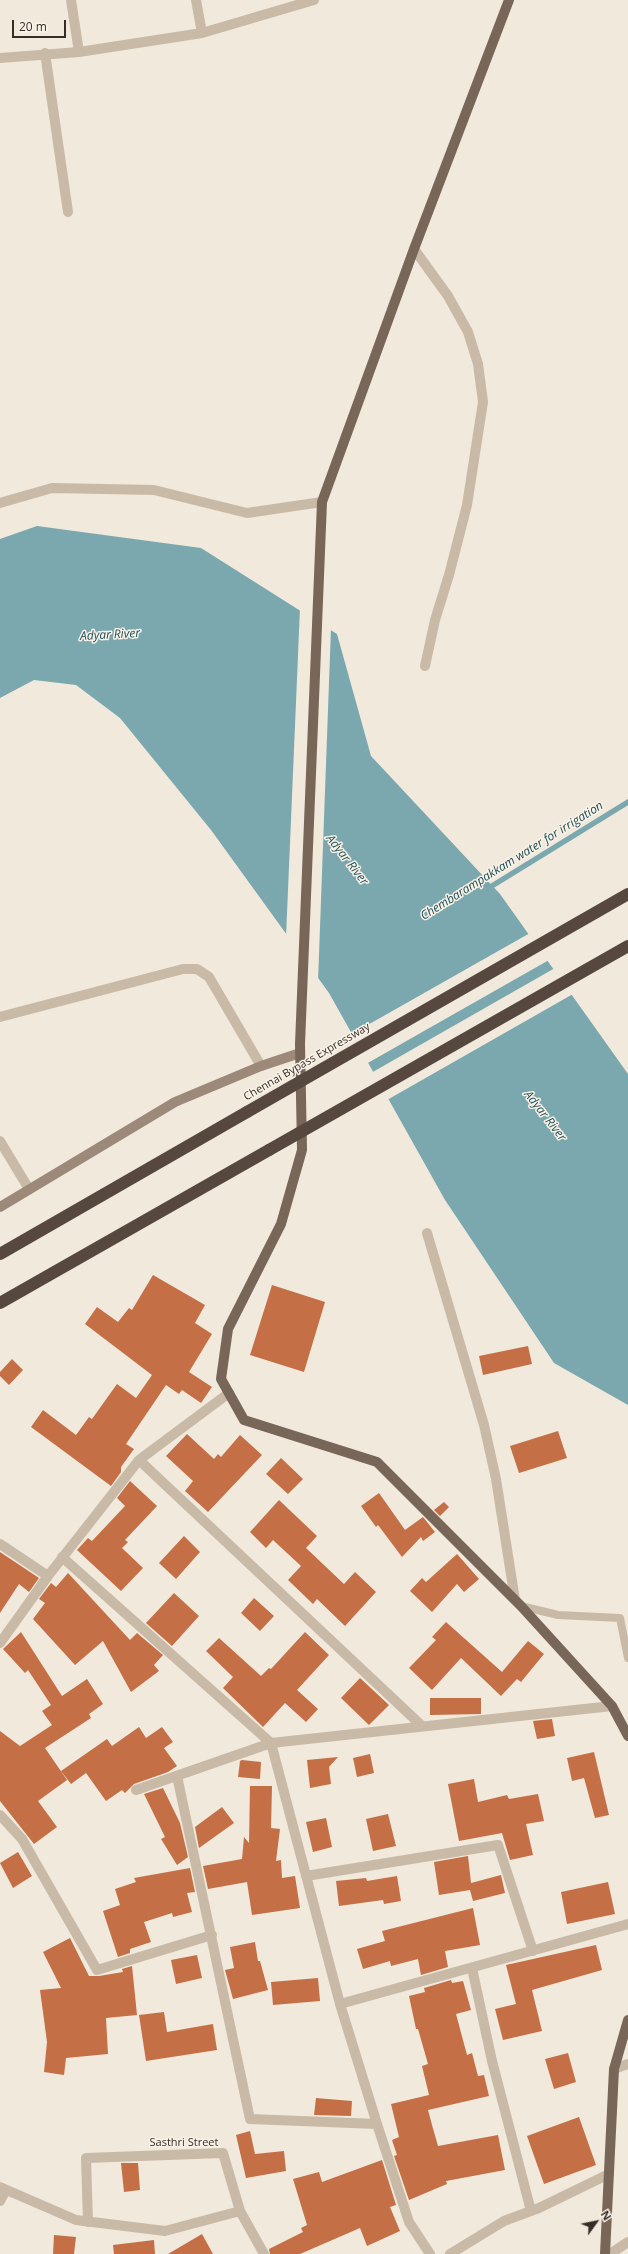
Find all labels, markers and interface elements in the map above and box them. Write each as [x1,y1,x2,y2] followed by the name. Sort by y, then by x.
[14,12,68,38] scale bar
[19,18,47,35] text: 20 m
[80,626,140,644] water label: Adyar River
[418,799,606,923] water label: Chembarampakkam water for irrigation
[323,832,371,888] water label: Adyar River
[241,1020,373,1104] street label: Chennai Bypass Expressway
[521,1088,569,1144] water label: Adyar River
[150,2136,218,2150] street label: Sasthri Street
[576,2202,616,2242] north arrow
[598,2207,615,2223] text: N

